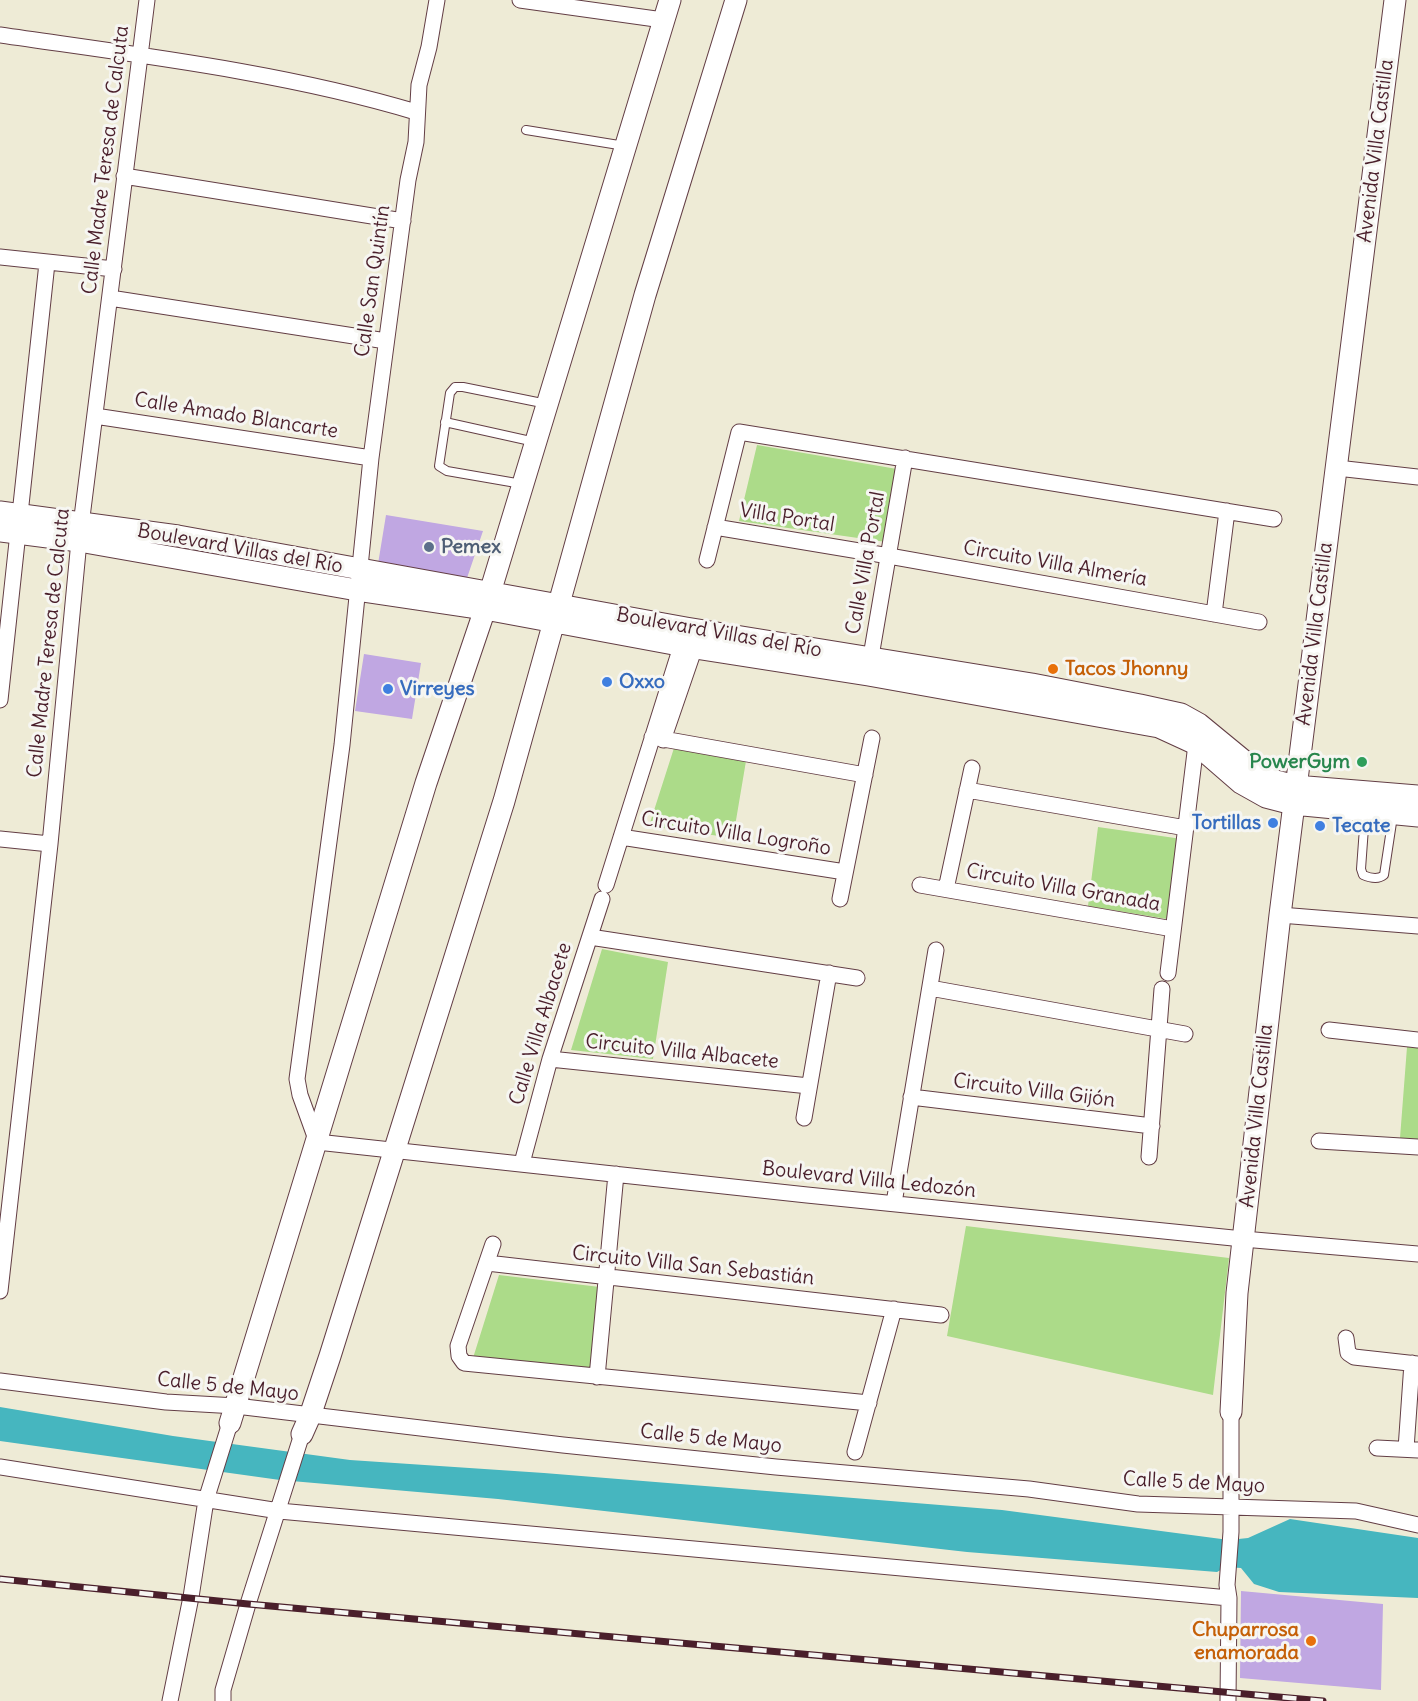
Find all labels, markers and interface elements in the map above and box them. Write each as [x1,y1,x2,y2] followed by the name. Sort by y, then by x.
[78,24,134,296] street label: Calle Madre Teresa de Calcuta
[1353,58,1399,244] street label: Avenida Villa Castilla
[350,203,396,359] street label: Calle San Quintín
[132,388,340,444] street label: Calle Amado Blancarte
[842,490,890,636] street label: Calle Villa Portal
[738,499,836,537] street label: Villa Portal
[23,507,75,779] street label: Calle Madre Teresa de Calcuta
[135,519,345,579] street label: Boulevard Villas del Río
[441,535,501,559] place label: Pemex
[961,536,1149,592] street label: Circuito Villa Almería
[422,540,436,554] marker: Pemex
[1292,541,1338,727] street label: Avenida Villa Castilla
[614,603,824,663] street label: Boulevard Villas del Río
[1065,657,1188,681] place label: Tacos Jhonny
[1046,662,1060,676] marker: Tacos Jhonny
[619,670,665,694] place label: Oxxo
[600,675,614,689] marker: Oxxo
[400,677,475,701] place label: Virreyes
[381,682,395,696] marker: Virreyes
[1249,750,1350,774] place label: PowerGym
[1355,755,1369,769] marker: PowerGym
[639,807,833,861] street label: Circuito Villa Logroño
[1192,811,1261,835] place label: Tortillas
[1332,814,1391,838] place label: Tecate
[1266,816,1280,830] marker: Tortillas
[1313,819,1327,833] marker: Tecate
[964,859,1162,917] street label: Circuito Villa Granada
[505,940,577,1108] street label: Calle Villa Albacete
[1235,1023,1279,1209] street label: Avenida Villa Castilla
[584,1030,780,1074] street label: Circuito Villa Albacete
[952,1069,1116,1113] street label: Circuito Villa Gijón
[761,1157,977,1203] street label: Boulevard Villa Ledozón
[571,1241,815,1291] street label: Circuito Villa San Sebastián
[156,1368,300,1406] street label: Calle 5 de Mayo
[639,1420,783,1458] street label: Calle 5 de Mayo
[1122,1467,1266,1499] street label: Calle 5 de Mayo
[1192,1618,1299,1665] place label: Chuparrosa enamorada
[1304,1634,1318,1648] marker: Chuparrosa enamorada

